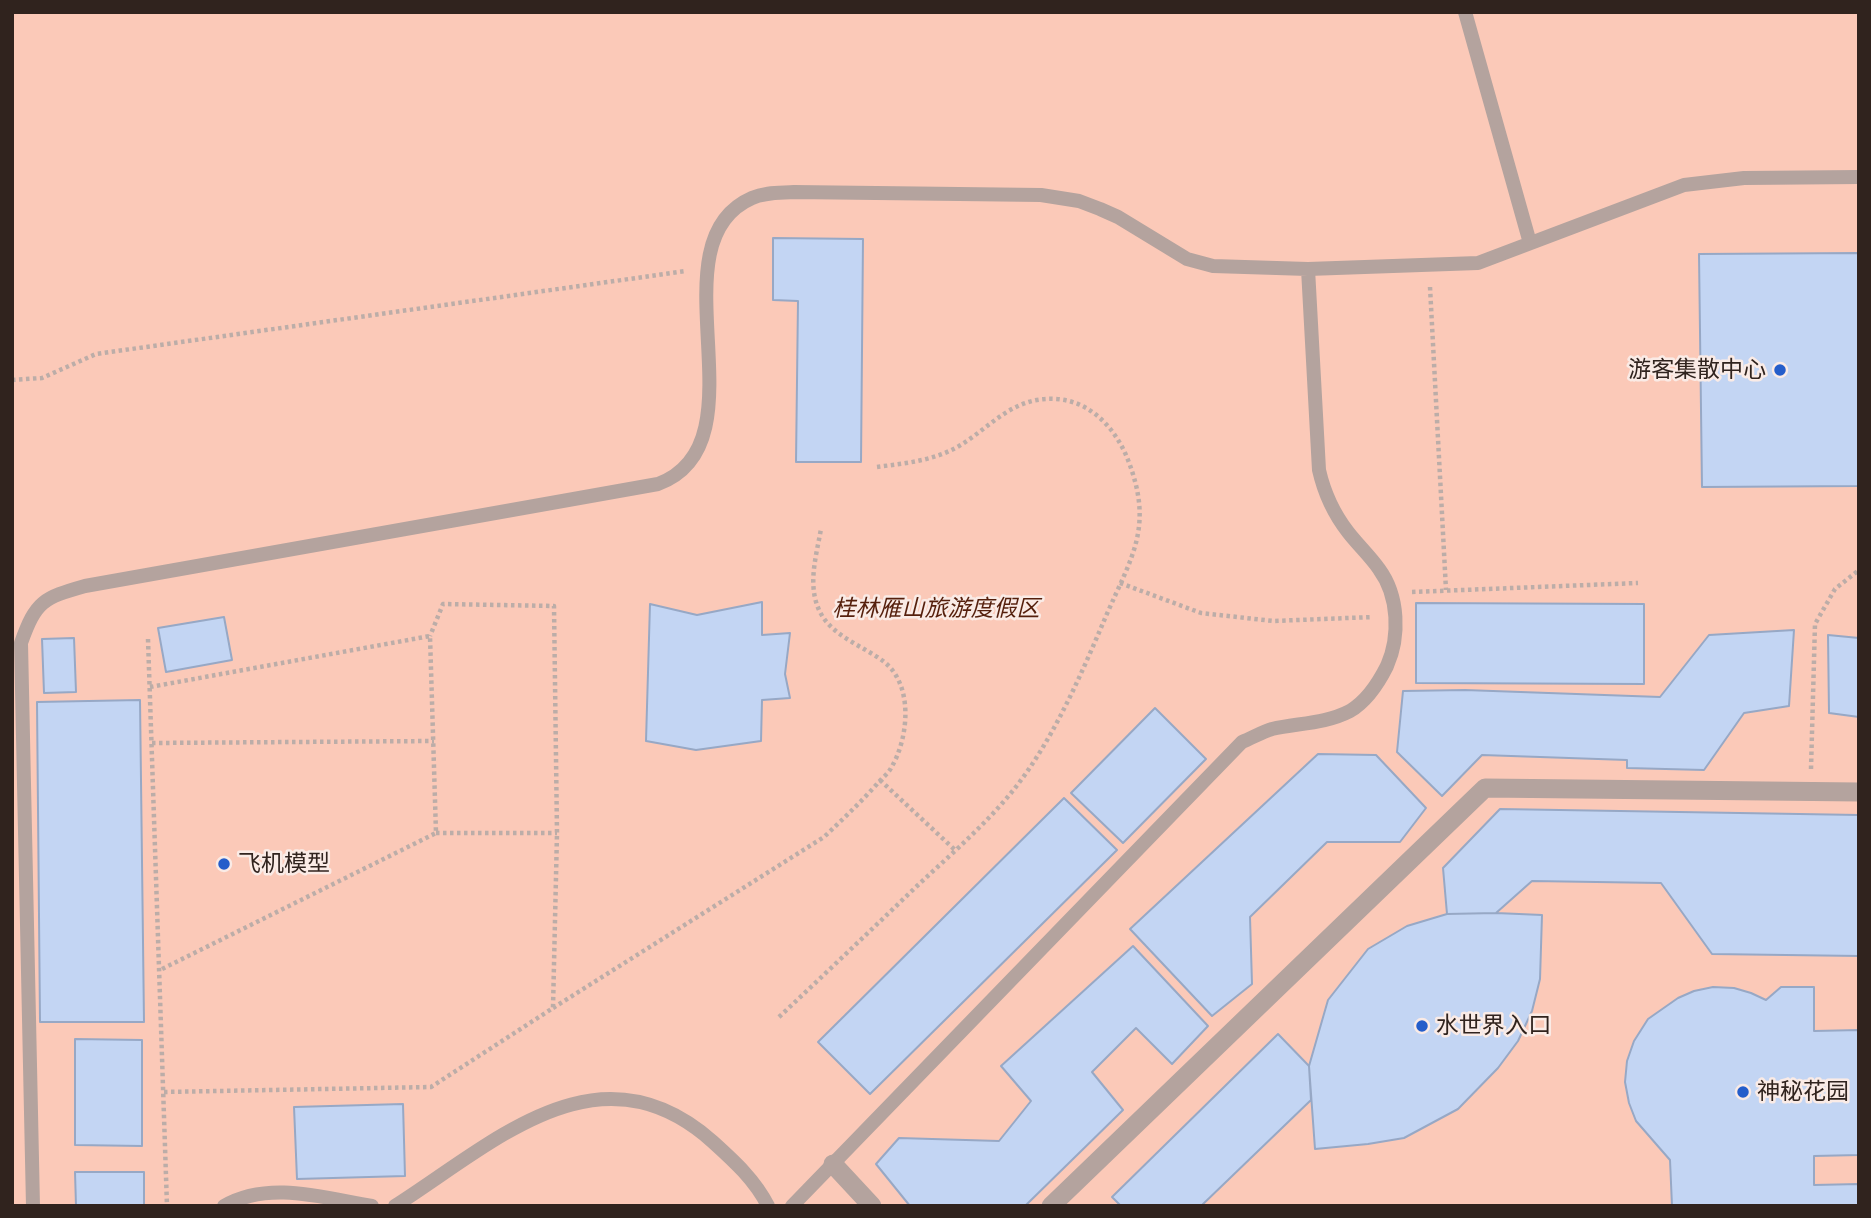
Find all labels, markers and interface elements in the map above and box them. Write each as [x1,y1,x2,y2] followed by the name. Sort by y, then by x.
[1628,356,1766,384] place label: 游客集散中心
[1772,362,1788,378] marker: 游客集散中心
[833,595,1039,623] park label: 桂林雁山旅游度假区
[238,850,330,878] place label: 飞机模型
[216,856,232,872] marker: 飞机模型
[1436,1012,1551,1040] place label: 水世界入口
[1414,1018,1430,1034] marker: 水世界入口
[1757,1078,1849,1106] place label: 神秘花园
[1735,1084,1751,1100] marker: 神秘花园

